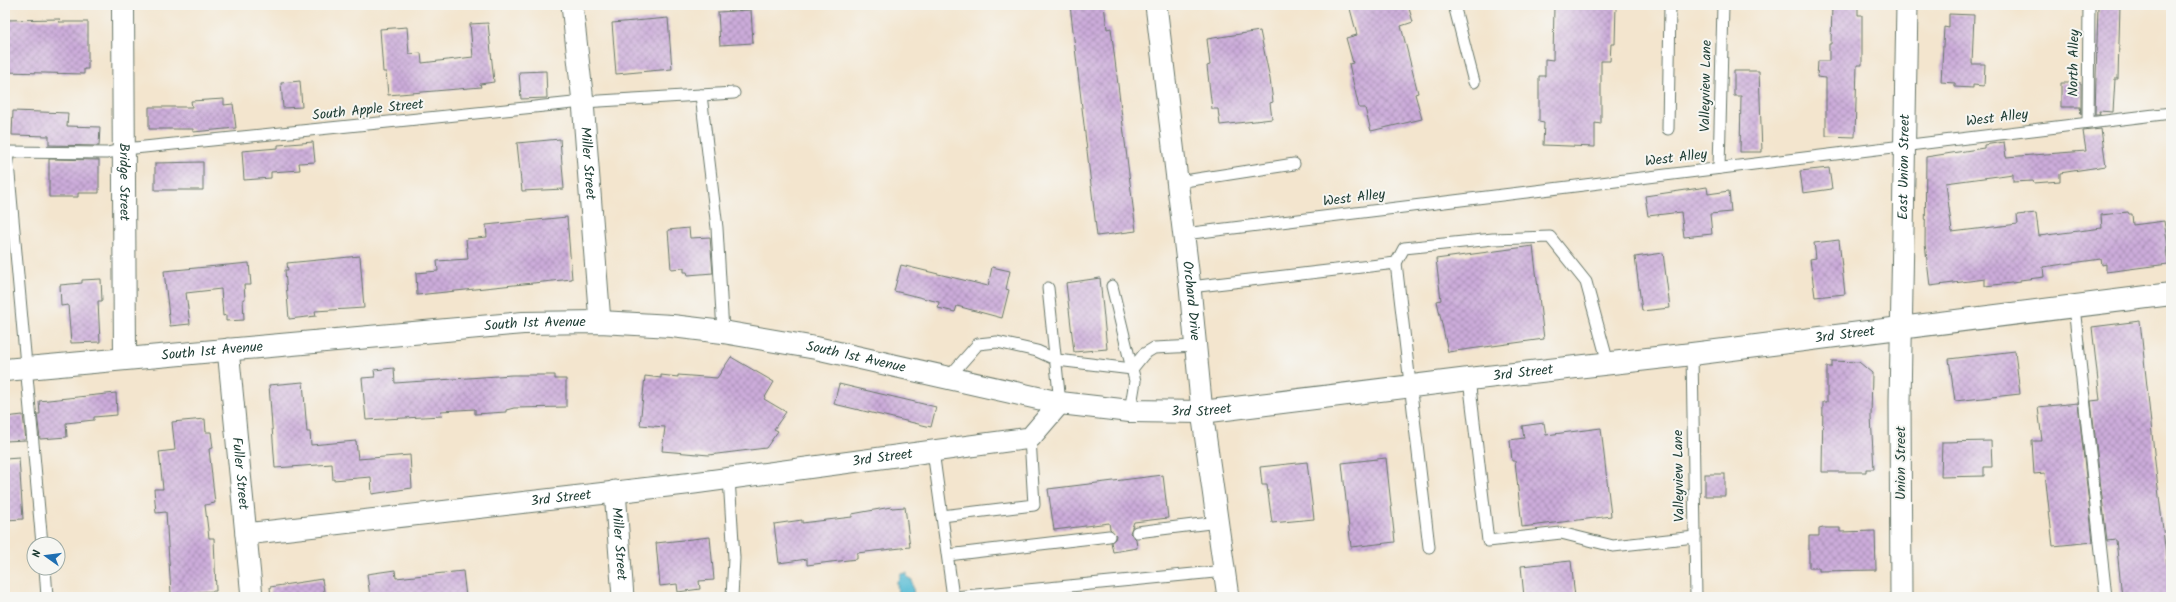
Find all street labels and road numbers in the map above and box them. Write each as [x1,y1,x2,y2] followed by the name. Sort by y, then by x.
[2062,29,2086,97] street label: North Alley
[1694,39,1718,132] street label: Valleyview Lane
[311,93,425,127] street label: South Apple Street
[1965,103,2030,133] street label: West Alley
[1892,113,1916,220] street label: East Union Street
[574,126,602,201] street label: Miller Street
[113,143,135,222] street label: Bridge Street
[1644,143,1709,173] street label: West Alley
[1322,183,1387,213] street label: West Alley
[1176,260,1206,342] street label: Orchard Drive
[483,311,587,337] street label: South 1st Avenue
[1813,320,1877,350] street label: 3rd Street
[804,335,909,379] street label: South 1st Avenue
[160,336,265,367] street label: South 1st Avenue
[1492,359,1555,387] street label: 3rd Street
[1171,397,1234,423] street label: 3rd Street
[1890,425,1912,500] street label: Union Street
[1667,429,1691,522] street label: Valleyview Lane
[226,436,255,511] street label: Fuller Street
[851,443,915,473] street label: 3rd Street
[530,484,593,513] street label: 3rd Street
[605,506,633,582] street label: Miller Street

